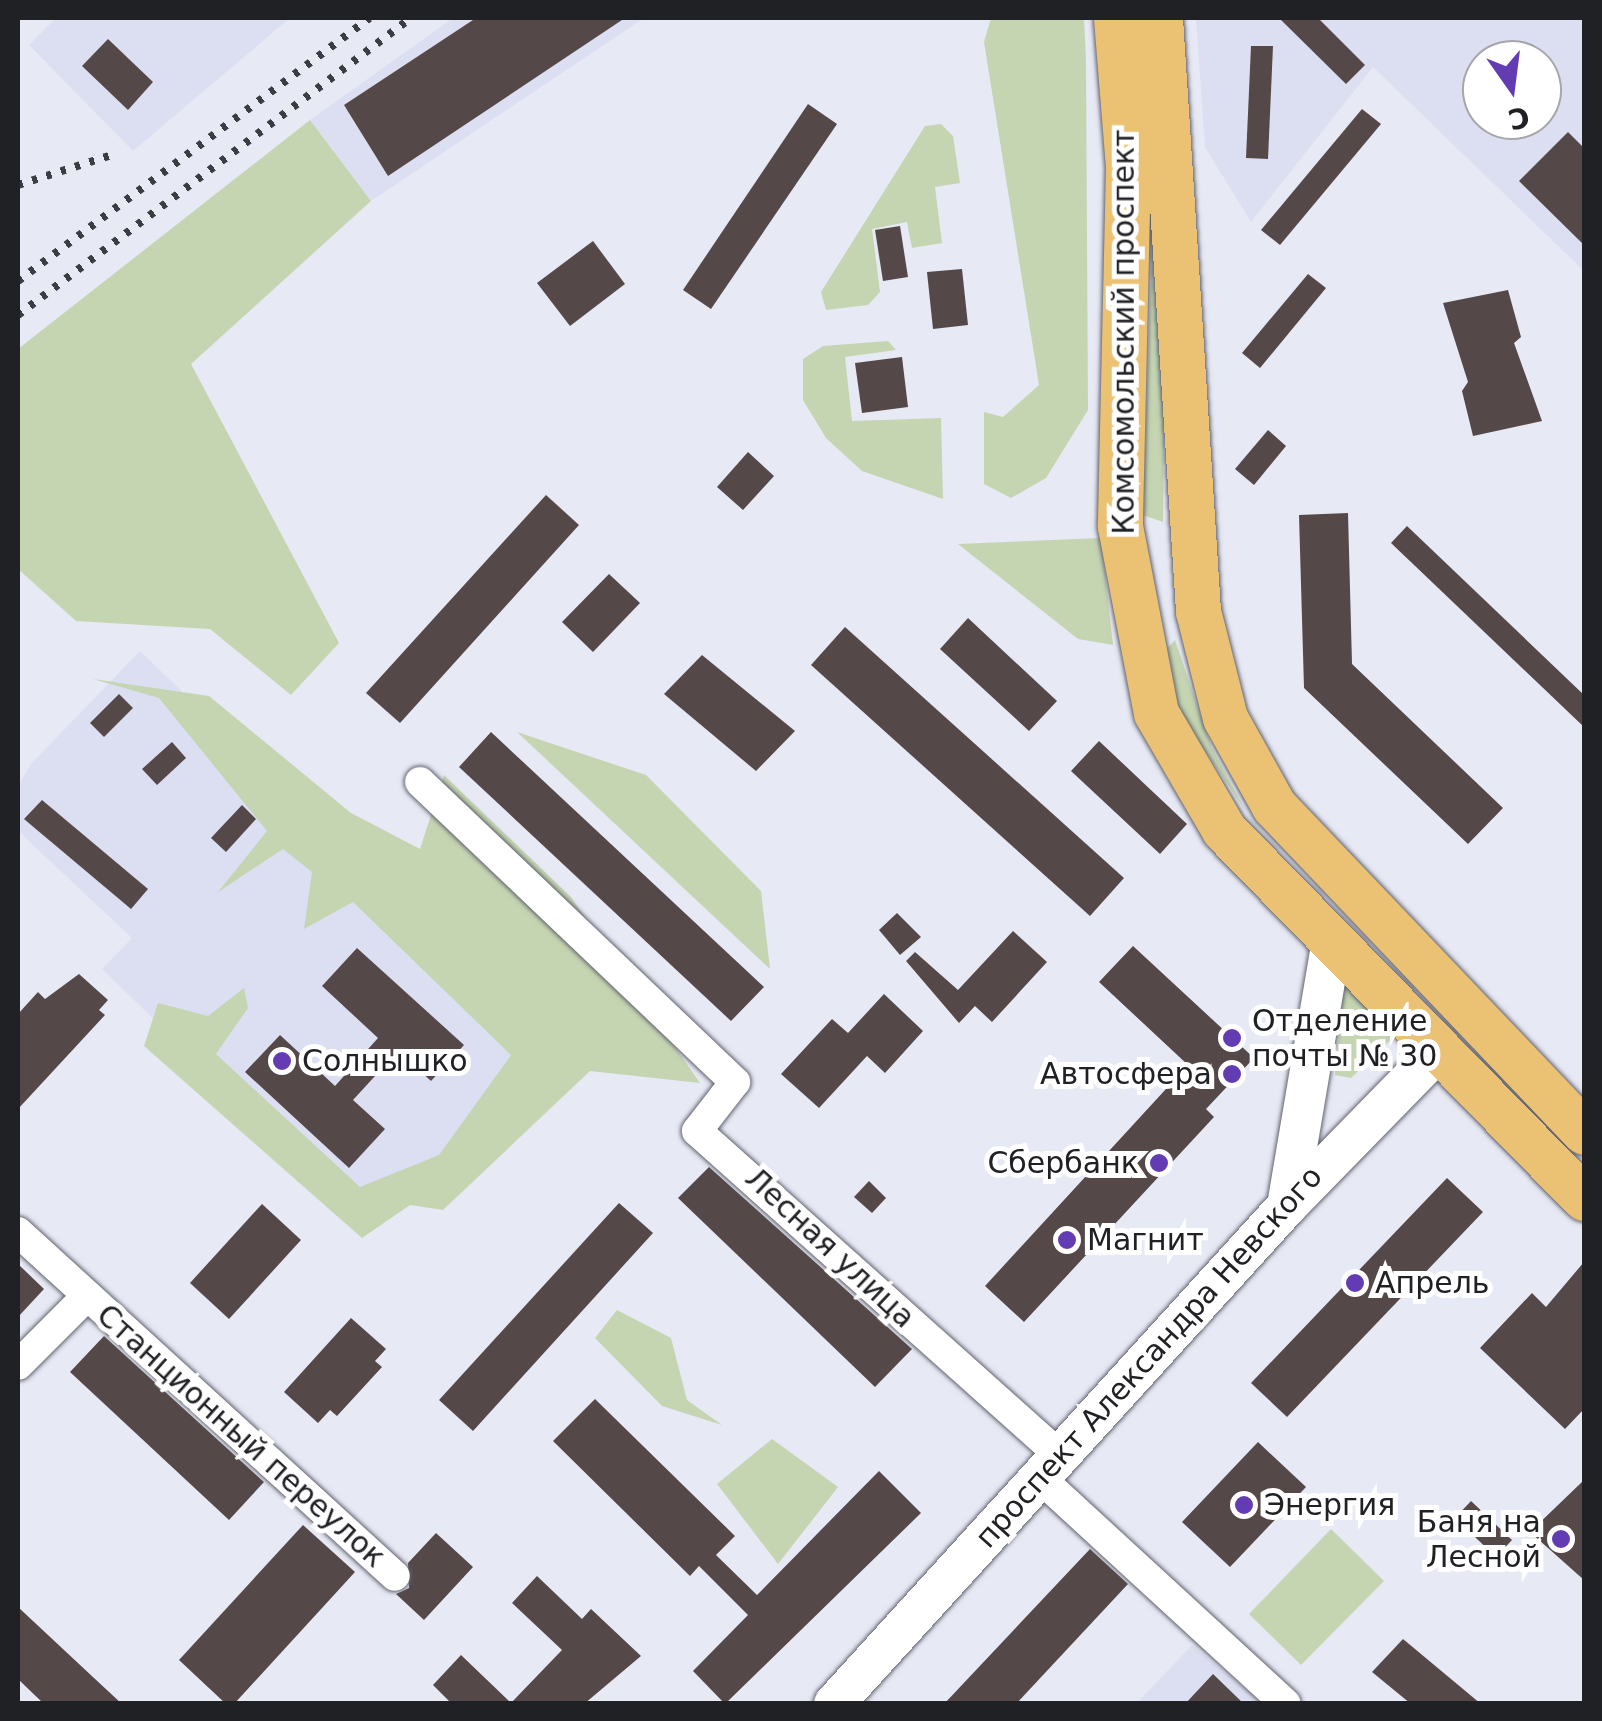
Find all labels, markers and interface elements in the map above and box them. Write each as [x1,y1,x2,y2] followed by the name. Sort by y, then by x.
[1462,40,1562,140] north arrow
[1505,99,1533,136] text: С
[1106,129,1142,535] street label: Комсомольский проспект
[1252,1003,1437,1074] place label: Отделение почты № 30
[1221,1027,1243,1049] marker: Отделение почты № 30
[302,1043,468,1079] place label: Солнышко
[271,1050,293,1072] marker: Солнышко
[1040,1056,1212,1092] place label: Автосфера
[1221,1063,1243,1085] marker: Автосфера
[987,1145,1139,1181] place label: Сбербанк
[1148,1152,1170,1174] marker: Сбербанк
[968,1159,1330,1555] street label: проспект Александра Невского
[738,1160,922,1336] street label: Лесная улица
[1087,1222,1204,1258] place label: Магнит
[1056,1229,1078,1251] marker: Магнит
[1375,1265,1489,1301] place label: Апрель
[1344,1272,1366,1294] marker: Апрель
[89,1297,393,1575] street label: Станционный переулок
[1264,1487,1395,1523] place label: Энергия
[1233,1494,1255,1516] marker: Энергия
[1417,1504,1541,1574] place label: Баня на Лесной
[1550,1528,1572,1550] marker: Баня на Лесной

